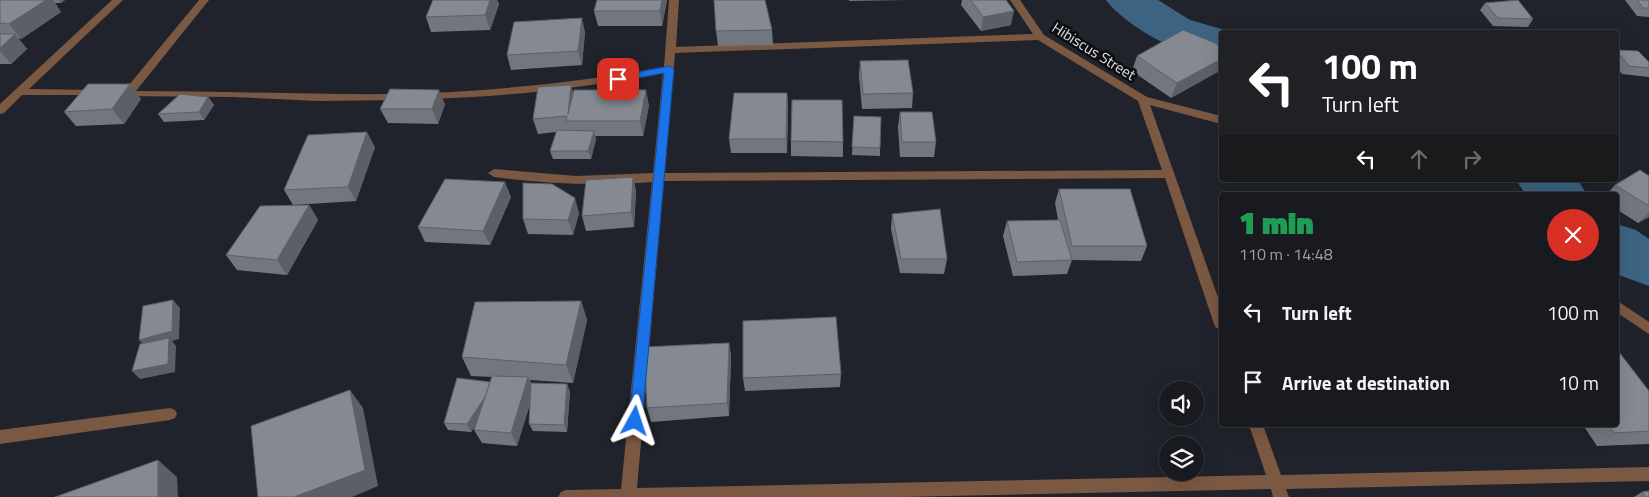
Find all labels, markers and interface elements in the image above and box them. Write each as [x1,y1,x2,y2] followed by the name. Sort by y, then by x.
[1048,16,1141,86] street label: Hibiscus Street
[1322,39,1418,93] text: 100 m
[1239,50,1304,115] icon: left
[597,58,639,100] pin
[604,65,632,93] icon: arrive
[1322,87,1399,121] text: Turn left
[1352,145,1380,173] icon: left
[1405,145,1433,173] icon: ahead
[1458,145,1486,173] icon: right
[1239,200,1314,246] text: 1 min
[1547,209,1599,261] button: close
[1239,242,1333,266] text: 110 m · 14:48
[1239,298,1267,326] icon: left
[1282,298,1352,327] text: Turn left
[1547,298,1599,327] text: 100 m
[1239,368,1267,396] icon: arrive
[1282,368,1450,397] text: Arrive at destination
[1558,368,1599,397] text: 10 m
[1159,381,1204,481] map controls
[1159,381,1204,426] button: sound
[608,394,660,446] position arrow
[1159,436,1204,481] button: layers

